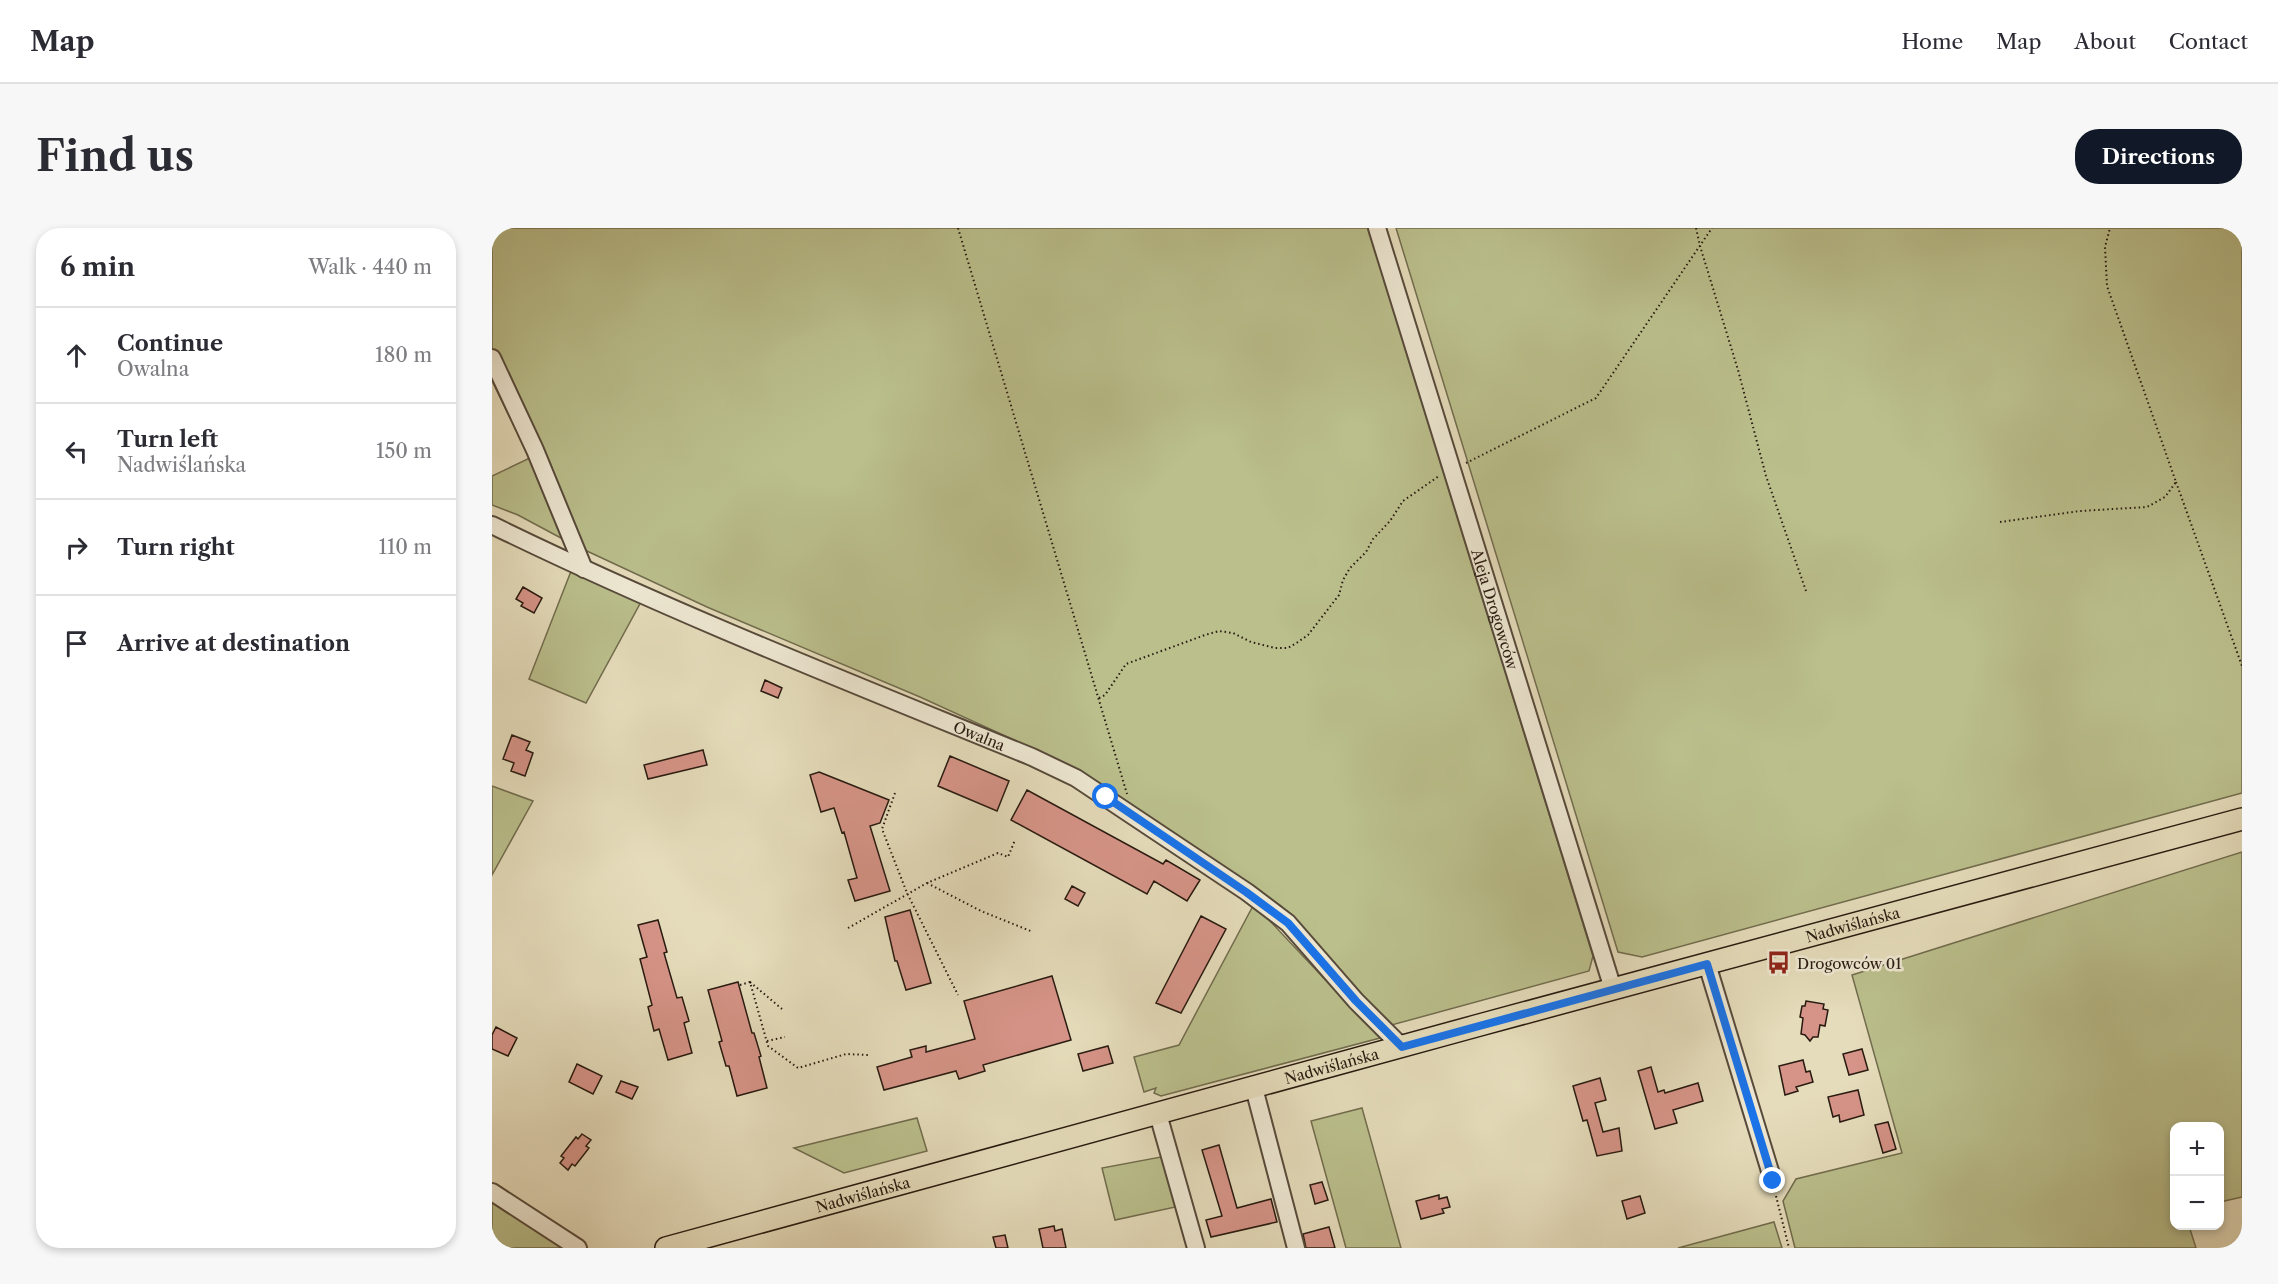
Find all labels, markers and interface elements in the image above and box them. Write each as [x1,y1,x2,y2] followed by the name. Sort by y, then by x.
[30,24,94,58] text: Map
[1902,29,1963,54] text: Home
[1996,29,2041,54] text: Map
[2074,29,2136,54] text: About
[2169,29,2248,54] text: Contact
[2075,129,2242,184] button: Directions
[36,130,194,182] text: Find us
[60,251,135,283] text: 6 min
[308,255,432,279] text: Walk · 440 m
[117,330,223,357] text: Continue
[60,339,93,372] icon: ahead
[375,343,432,367] text: 180 m
[117,357,189,381] text: Owalna
[117,426,218,453] text: Turn left
[60,435,93,468] icon: left
[376,439,432,463] text: 150 m
[117,453,246,477] text: Nadwiślańska
[60,531,93,564] icon: right
[117,534,235,561] text: Turn right
[379,535,432,559] text: 110 m
[1467,546,1523,672] street label: Aleja Drogowców
[60,627,93,660] icon: arrive
[117,630,350,657] text: Arrive at destination
[951,717,1008,755] street label: Owalna
[1092,783,1118,809] route start
[1803,902,1902,946] street label: Nadwiślańska
[1766,950,1792,976] bus stop icon: Drogowców 01
[1797,954,1902,973] place label: Drogowców 01
[1282,1044,1381,1088] street label: Nadwiślańska
[2170,1122,2224,1230] map controls
[2170,1122,2224,1176] button: +
[1759,1167,1785,1193] route end
[813,1172,912,1216] street label: Nadwiślańska
[2170,1176,2224,1230] button: −

